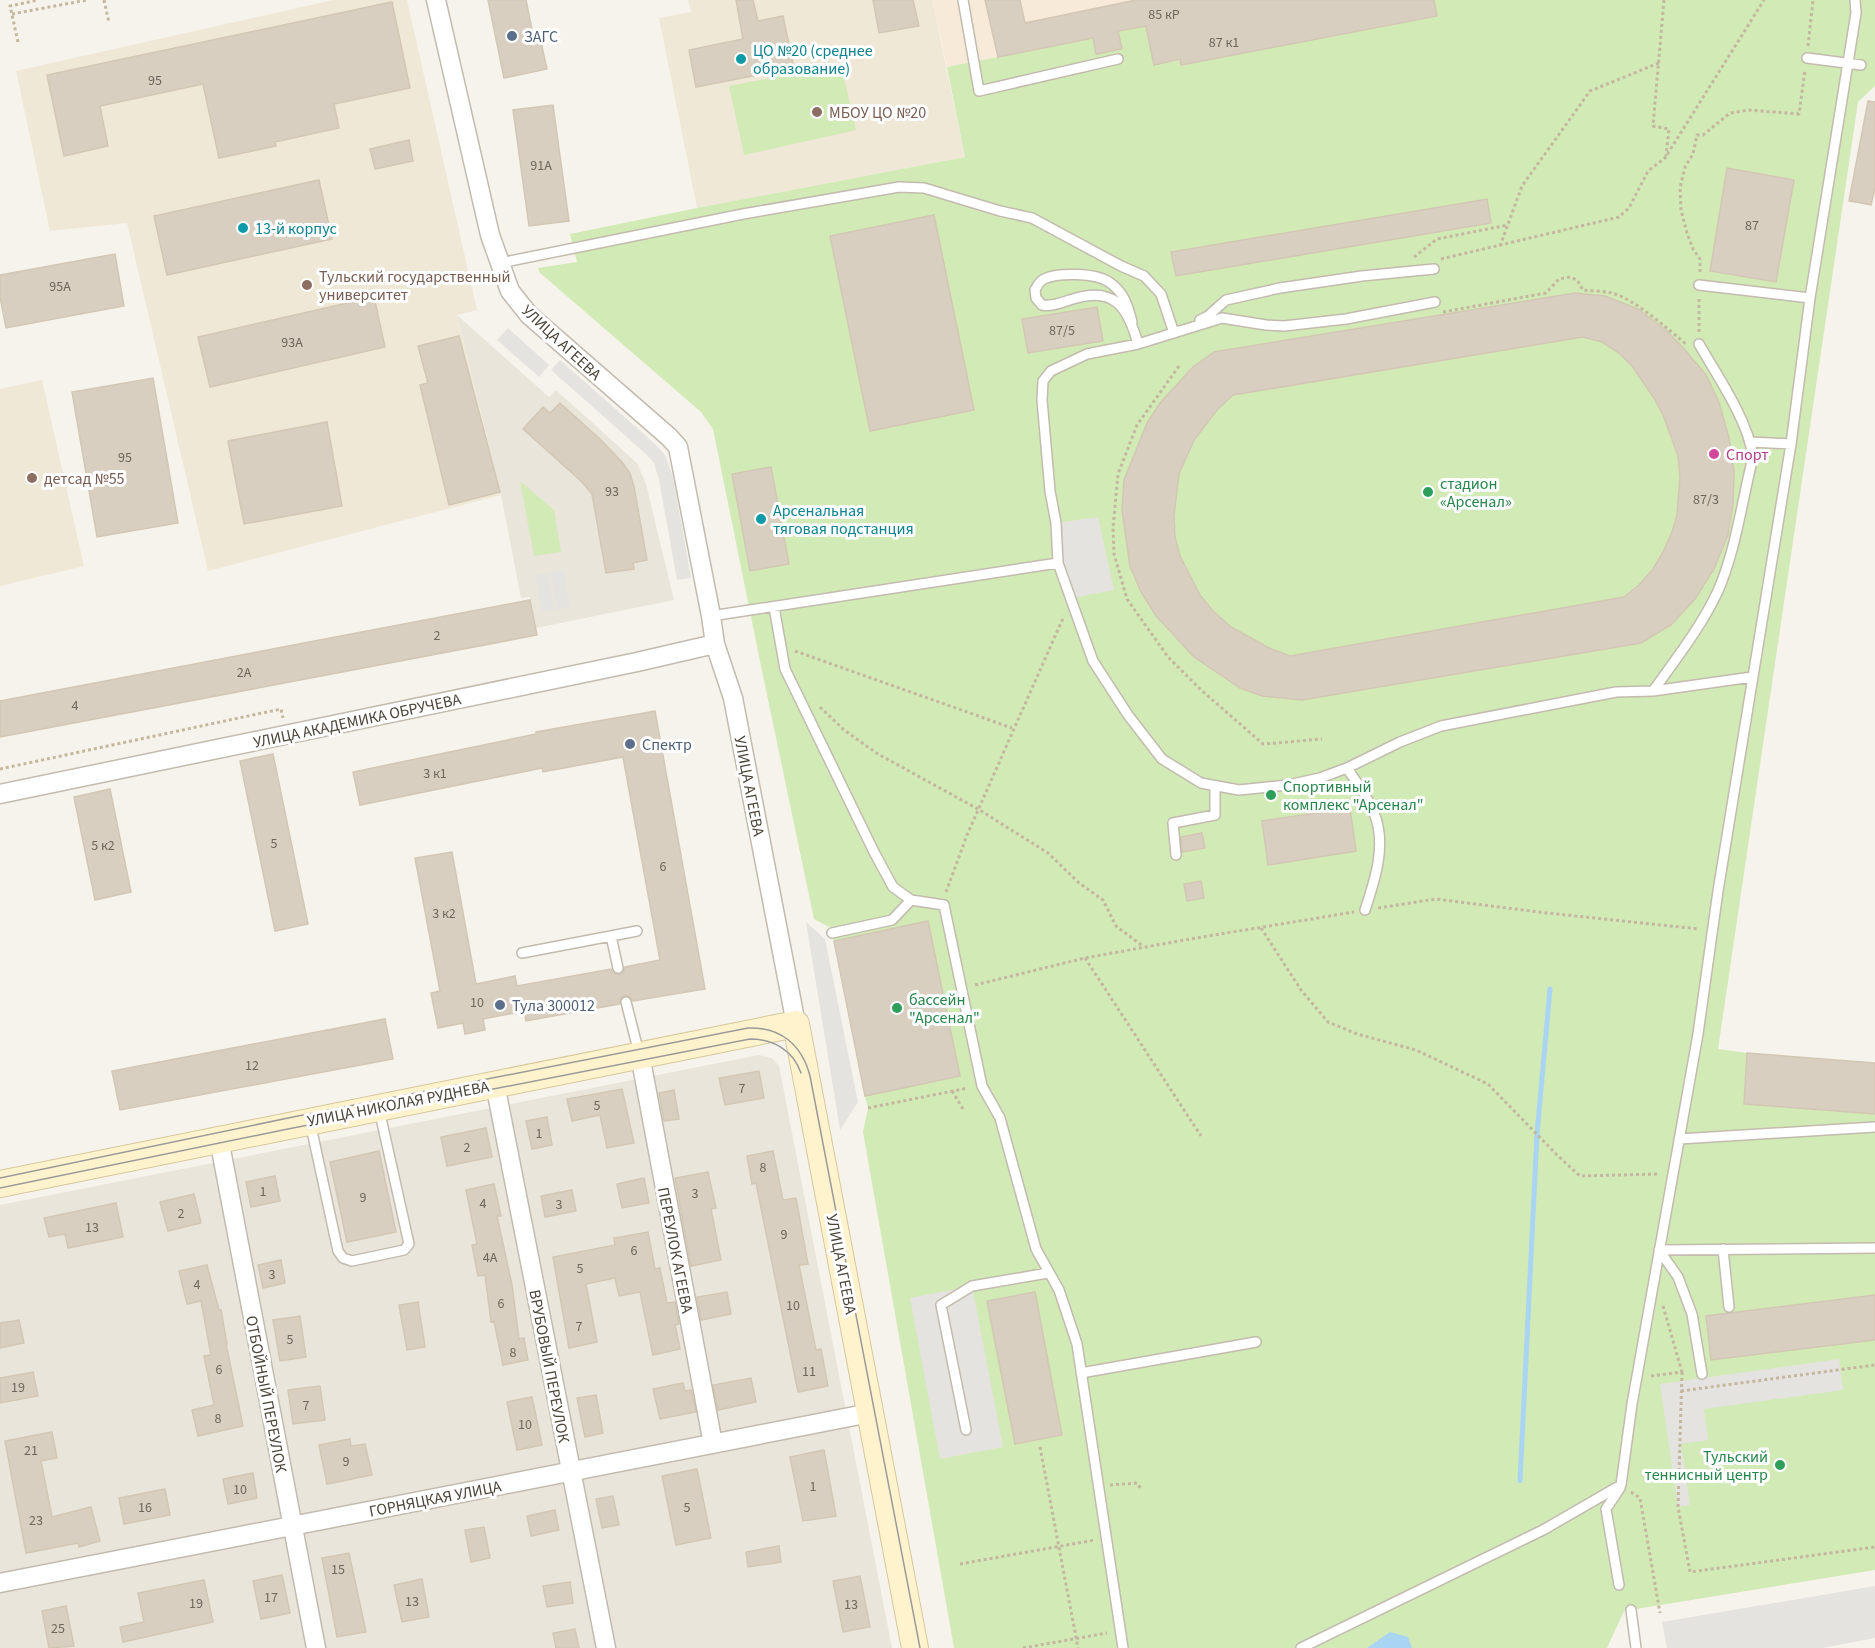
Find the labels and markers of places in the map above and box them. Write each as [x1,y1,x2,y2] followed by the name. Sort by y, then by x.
[524,26,558,48] place label: ЗАГС
[505,29,519,43] marker: ЗАГС
[753,40,873,80] place label: ЦО №20 (среднее образование)
[734,52,748,66] marker: ЦО №20 (среднее образование)
[829,102,926,124] place label: МБОУ ЦО №20
[810,105,824,119] marker: МБОУ ЦО №20
[255,218,337,240] place label: 13-й корпус
[236,221,250,235] marker: 13-й корпус
[319,266,510,306] place label: Тульский государственный университет
[300,278,314,292] marker: Тульский государственный университет
[1726,444,1769,466] place label: Спорт
[1707,447,1721,461] marker: Спорт
[44,468,125,490] place label: детсад №55
[25,471,39,485] marker: детсад №55
[1440,473,1512,513] place label: стадион «Арсенал»
[1421,485,1435,499] marker: стадион «Арсенал»
[773,500,914,540] place label: Арсенальная тяговая подстанция
[754,512,768,526] marker: Арсенальная тяговая подстанция
[642,734,692,756] place label: Спектр
[623,737,637,751] marker: Спектр
[1283,776,1424,816] place label: Спортивный комплекс "Арсенал"
[1264,788,1278,802] marker: Спортивный комплекс "Арсенал"
[909,989,980,1029] place label: бассейн "Арсенал"
[512,995,595,1017] place label: Тула 300012
[493,998,507,1012] marker: Тула 300012
[890,1001,904,1015] marker: бассейн "Арсенал"
[1644,1446,1768,1486] place label: Тульский теннисный центр
[1773,1458,1787,1472] marker: Тульский теннисный центр

